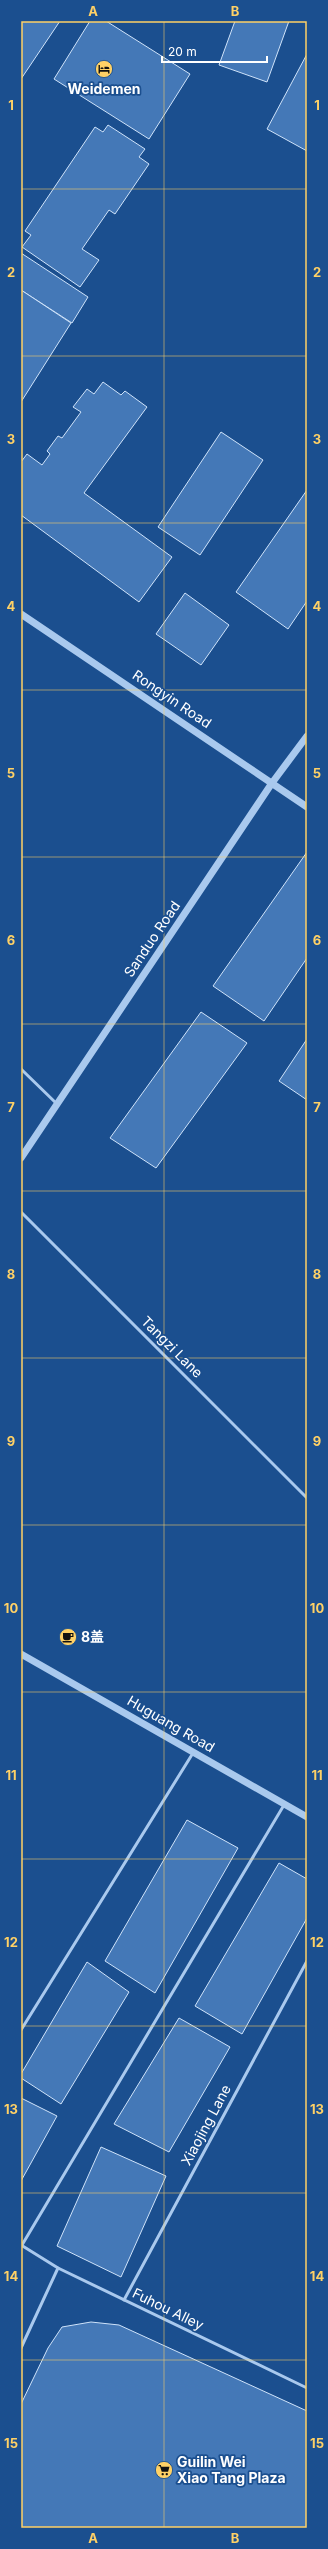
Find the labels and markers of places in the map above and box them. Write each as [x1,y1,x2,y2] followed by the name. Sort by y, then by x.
[94,59,114,79] hotel icon: Weidemen
[68,80,140,97] place label: Weidemen
[58,1627,78,1647] cafe icon: 8盖
[81,1628,104,1645] place label: 8盖
[177,2453,286,2486] place label: Guilin Wei Xiao Tang Plaza
[154,2460,174,2480] supermarket icon: Guilin Wei Xiao Tang Plaza

